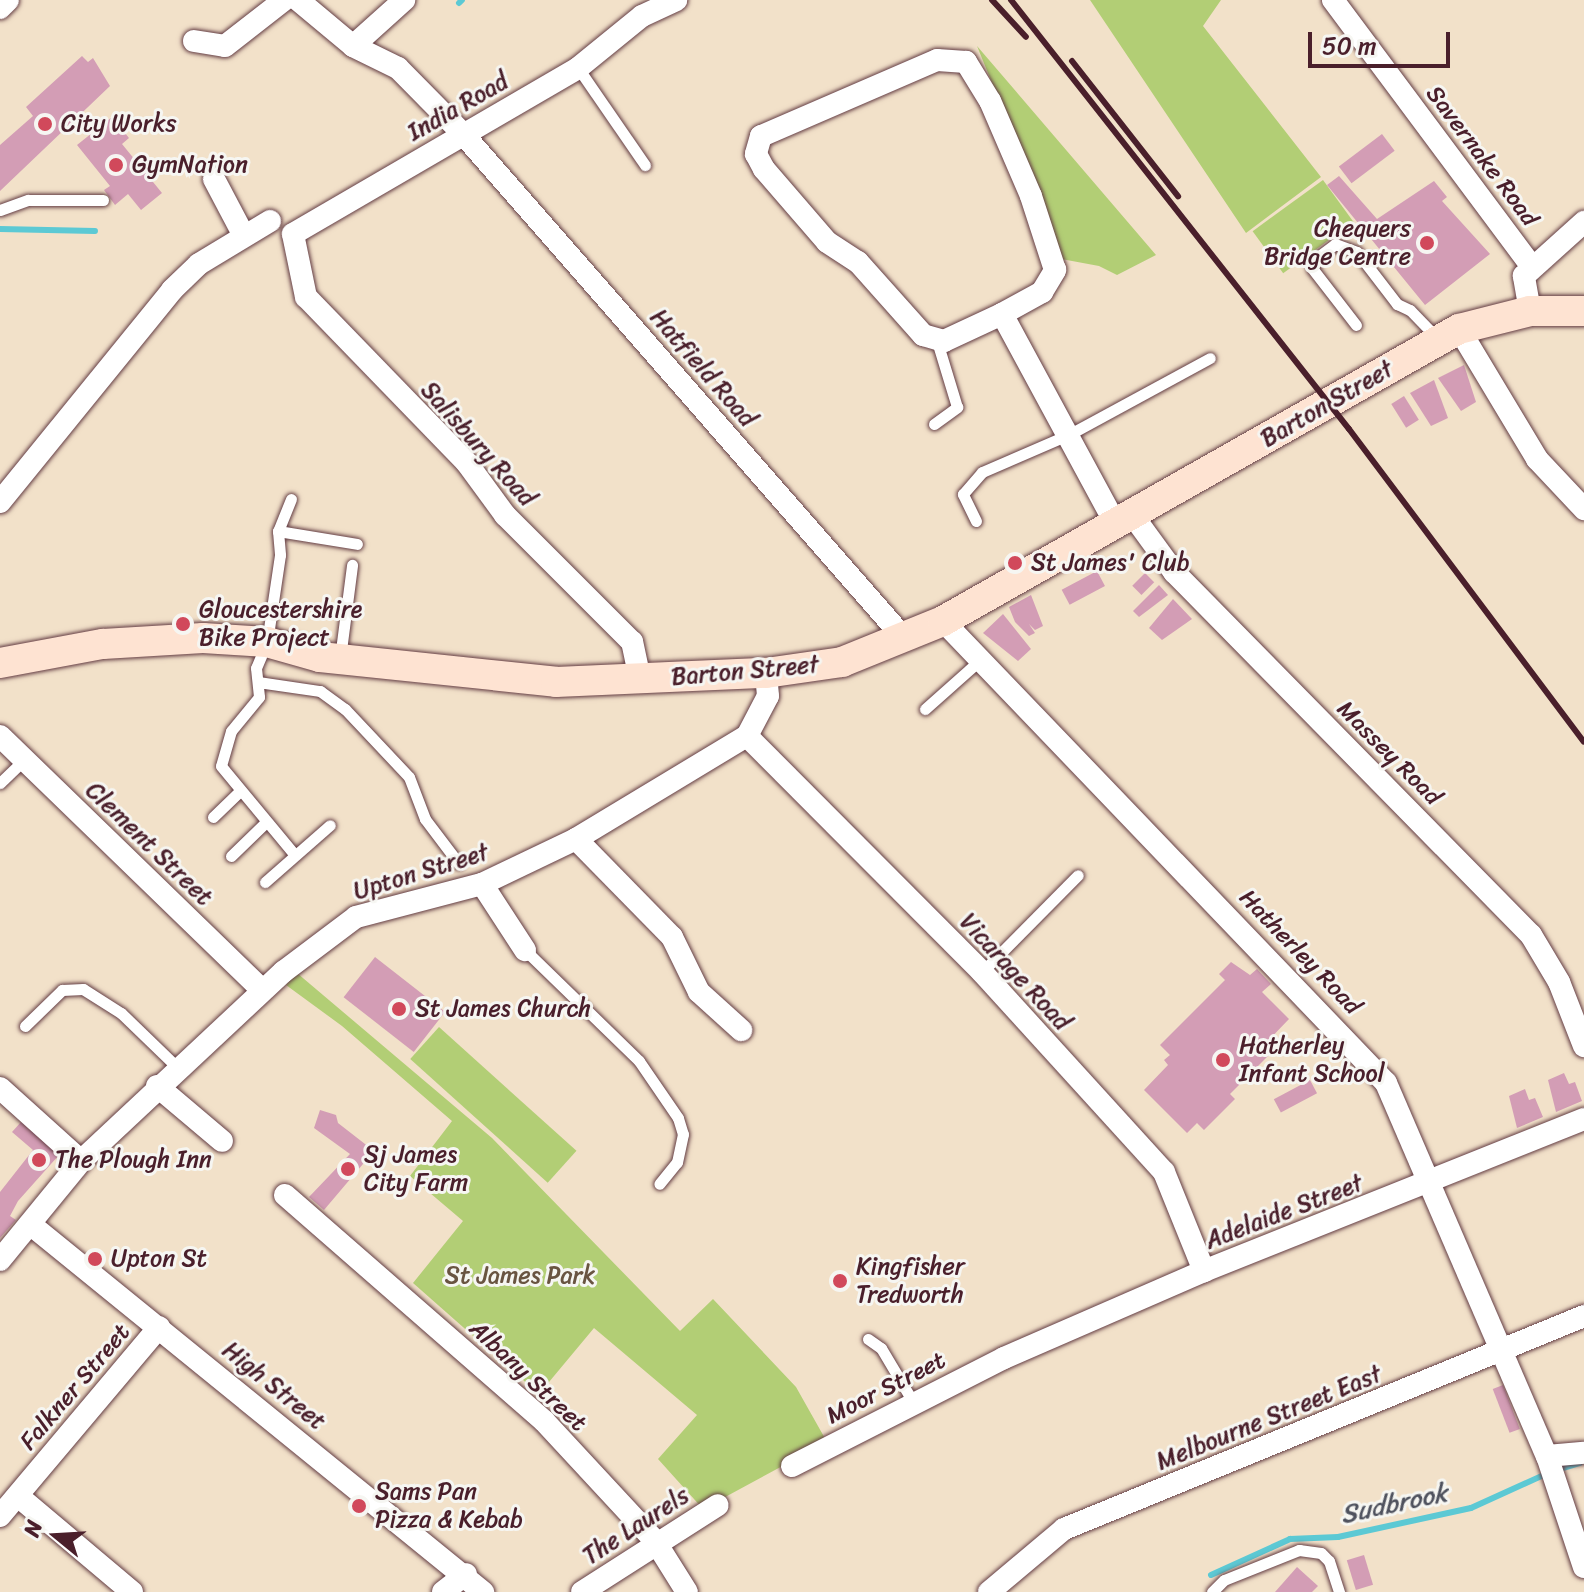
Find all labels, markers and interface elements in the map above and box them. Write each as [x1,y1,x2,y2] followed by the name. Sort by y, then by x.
[1312,16,1454,66] scale bar
[1322,25,1377,67] text: 50 m
[403,67,513,147] street label: India Road
[1420,80,1544,232] street label: Savernake Road
[61,110,175,138] place label: City Works
[36,115,54,133] marker: City Works
[132,151,248,179] place label: GymNation
[107,156,125,174] marker: GymNation
[1263,215,1411,271] place label: Chequers Bridge Centre
[1418,234,1436,252] marker: Chequers Bridge Centre
[644,303,762,433] street label: Hatfield Road
[1255,354,1399,454] street label: Barton Street
[415,376,541,512] street label: Salisbury Road
[1031,549,1191,577] place label: St James' Club
[1006,554,1024,572] marker: St James' Club
[199,596,362,652] place label: Gloucestershire Bike Project
[174,615,192,633] marker: Gloucestershire Bike Project
[670,650,820,692] street label: Barton Street
[1331,695,1447,811] street label: Massey Road
[80,777,218,911] street label: Clement Street
[350,838,492,906] street label: Upton Street
[1233,883,1367,1021] street label: Hatherley Road
[954,908,1076,1036] street label: Vicarage Road
[415,995,593,1023] place label: St James Church
[390,1000,408,1018] marker: St James Church
[1239,1032,1385,1088] place label: Hatherley Infant School
[1214,1051,1232,1069] marker: Hatherley Infant School
[364,1141,468,1197] place label: Sj James City Farm
[55,1146,212,1174] place label: The Plough Inn
[30,1151,48,1169] marker: The Plough Inn
[339,1160,357,1178] marker: Sj James City Farm
[1201,1169,1367,1255] street label: Adelaide Street
[111,1245,207,1273] place label: Upton St
[86,1250,104,1268] marker: Upton St
[856,1253,965,1309] place label: Kingfisher Tredworth
[444,1262,596,1290] park label: St James Park
[831,1272,849,1290] marker: Kingfisher Tredworth
[464,1315,592,1437] street label: Albany Street
[14,1318,136,1456] street label: Falkner Street
[217,1336,331,1436] street label: High Street
[822,1346,950,1430] street label: Moor Street
[1152,1360,1386,1476] street label: Melbourne Street East
[1338,1477,1450,1531] water label: Sudbrook
[375,1478,524,1534] place label: Sams Pan Pizza & Kebab
[578,1482,694,1570] street label: The Laurels
[16,1496,96,1576] north arrow
[350,1497,368,1515] marker: Sams Pan Pizza & Kebab
[12,1515,54,1542] text: N

